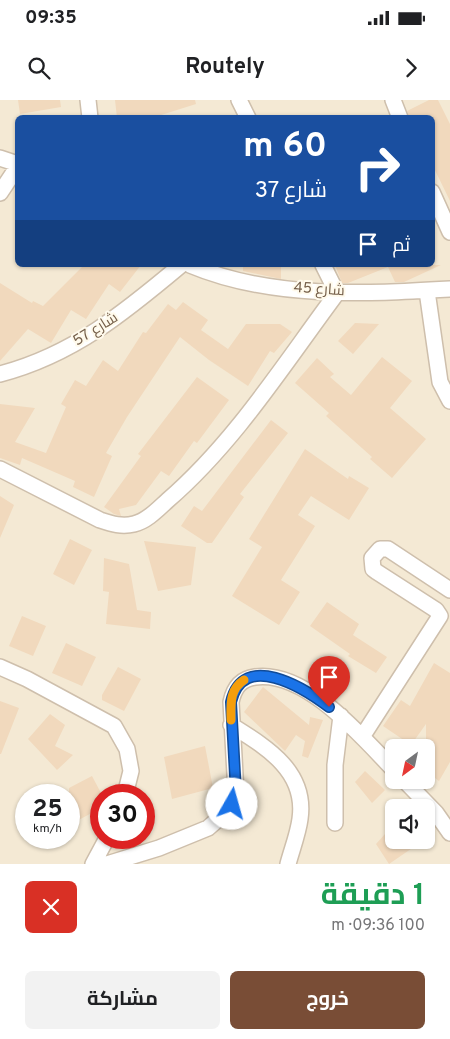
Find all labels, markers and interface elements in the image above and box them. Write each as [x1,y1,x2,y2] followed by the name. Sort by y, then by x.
[25,6,77,30] text: 09:35
[25,54,53,82] icon: search
[185,54,265,81] text: Routely
[397,54,425,82] icon: forward
[243,125,327,169] text: 60 m
[345,135,410,200] icon: right
[255,178,327,205] text: شارع 37
[354,230,382,258] icon: arrive
[392,234,410,258] text: ثم
[293,279,345,301] street label: شارع 45
[70,309,122,351] street label: شارع 57
[308,656,350,707] pin
[315,663,343,691] icon: arrive
[385,739,435,789] north arrow
[385,739,435,849] map controls
[205,777,257,829] position arrow
[90,784,155,849] speed limit sign: 30
[32,794,63,826] text: 25
[385,799,435,849] button: sound
[33,821,62,837] text: km/h
[321,878,425,915] text: 1 دقيقة
[25,881,77,933] button: close
[331,916,425,936] text: 100 m · 09:36
[25,971,220,1029] button: مشاركة
[230,971,425,1029] button: خروج

